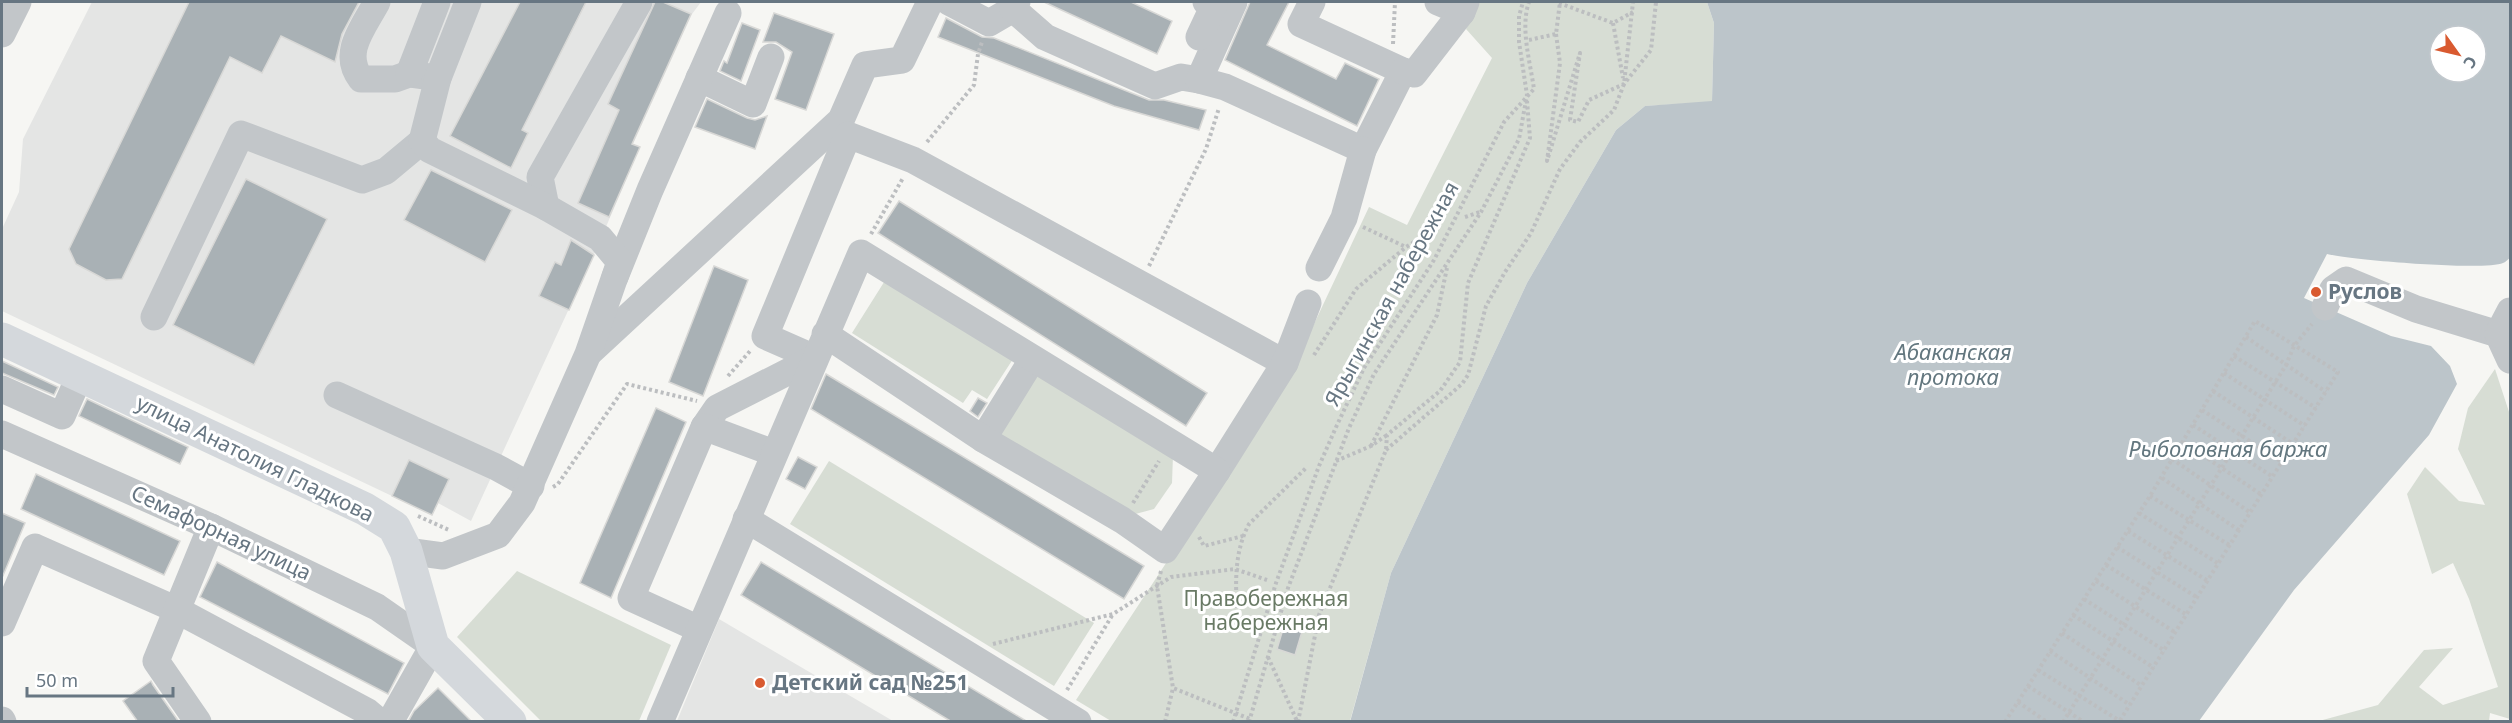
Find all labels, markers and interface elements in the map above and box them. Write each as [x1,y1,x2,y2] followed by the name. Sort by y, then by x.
[2428,24,2488,84] north arrow
[2458,52,2482,73] text: С
[1318,176,1465,411] street label: Ярыгинская набережная
[2328,277,2402,305] place label: Руслов
[2309,285,2323,299] marker: Руслов
[1892,336,2012,391] water label: Абаканская протока
[132,388,379,528] street label: улица Анатолия Гладкова
[2129,433,2327,463] water label: Рыболовная баржа
[127,478,316,586] street label: Семафорная улица
[1184,584,1348,636] park label: Правобережная набережная
[27,660,172,698] scale bar
[36,668,78,692] text: 50 m
[772,668,968,696] place label: Детский сад №251
[753,676,767,690] marker: Детский сад №251

